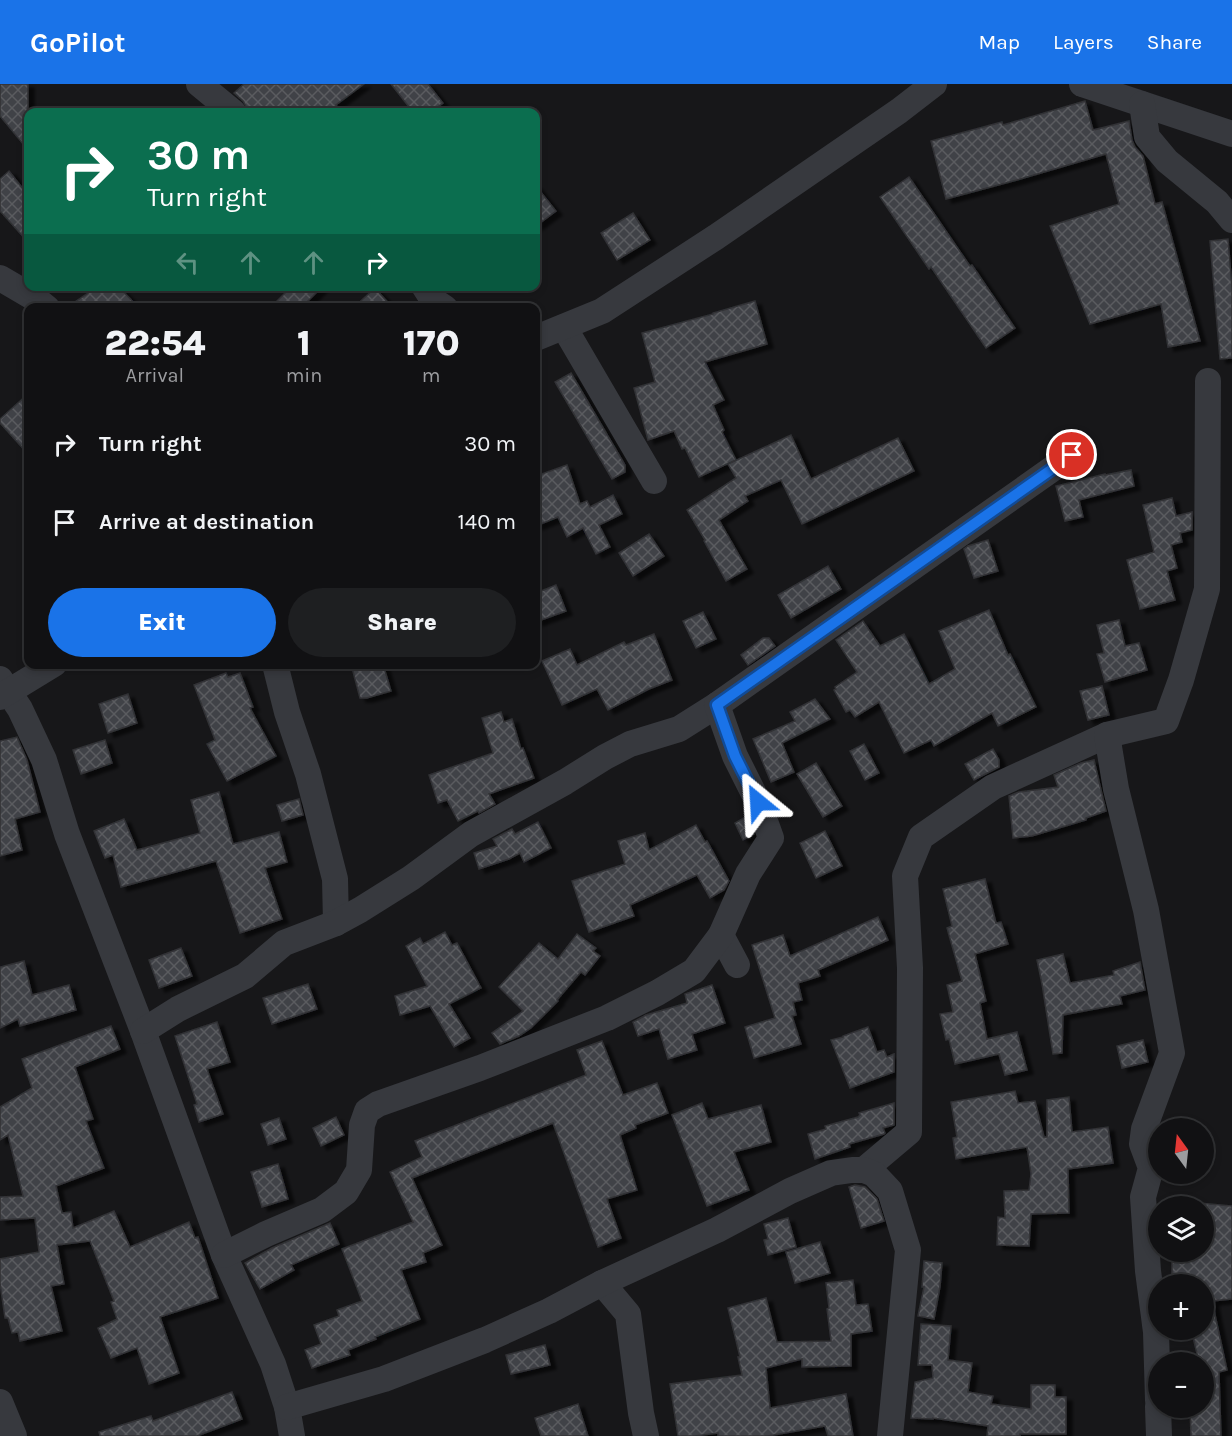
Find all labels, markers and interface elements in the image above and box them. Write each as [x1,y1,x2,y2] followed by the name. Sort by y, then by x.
[30,26,126,59] text: GoPilot
[978,30,1020,54] text: Map
[1053,30,1114,54] text: Layers
[1147,30,1202,54] text: Share
[147,130,250,180] text: 30 m
[48,132,126,210] icon: right
[147,181,267,213] text: Turn right
[171,246,204,279] icon: left
[234,246,267,279] icon: ahead
[297,246,330,279] icon: ahead
[360,246,393,279] icon: right
[104,322,205,364] text: 22:54
[297,322,311,364] text: 1
[403,322,460,364] text: 170
[126,364,184,387] text: Arrival
[286,364,322,387] text: min
[422,364,441,387] text: m
[48,428,81,461] icon: right
[1046,429,1097,480] pin
[99,431,202,457] text: Turn right
[464,431,516,457] text: 30 m
[1055,438,1088,471] icon: arrive
[48,506,81,539] icon: arrive
[99,509,314,535] text: Arrive at destination
[458,509,516,535] text: 140 m
[48,588,276,657] button: Exit
[288,588,516,657] button: Share
[726,770,790,834] position arrow
[1148,1118,1214,1184] north arrow
[1148,1118,1214,1418] map controls
[1148,1196,1214,1262] button: layers
[1148,1274,1214,1340] button: +
[1148,1352,1214,1418] button: −

